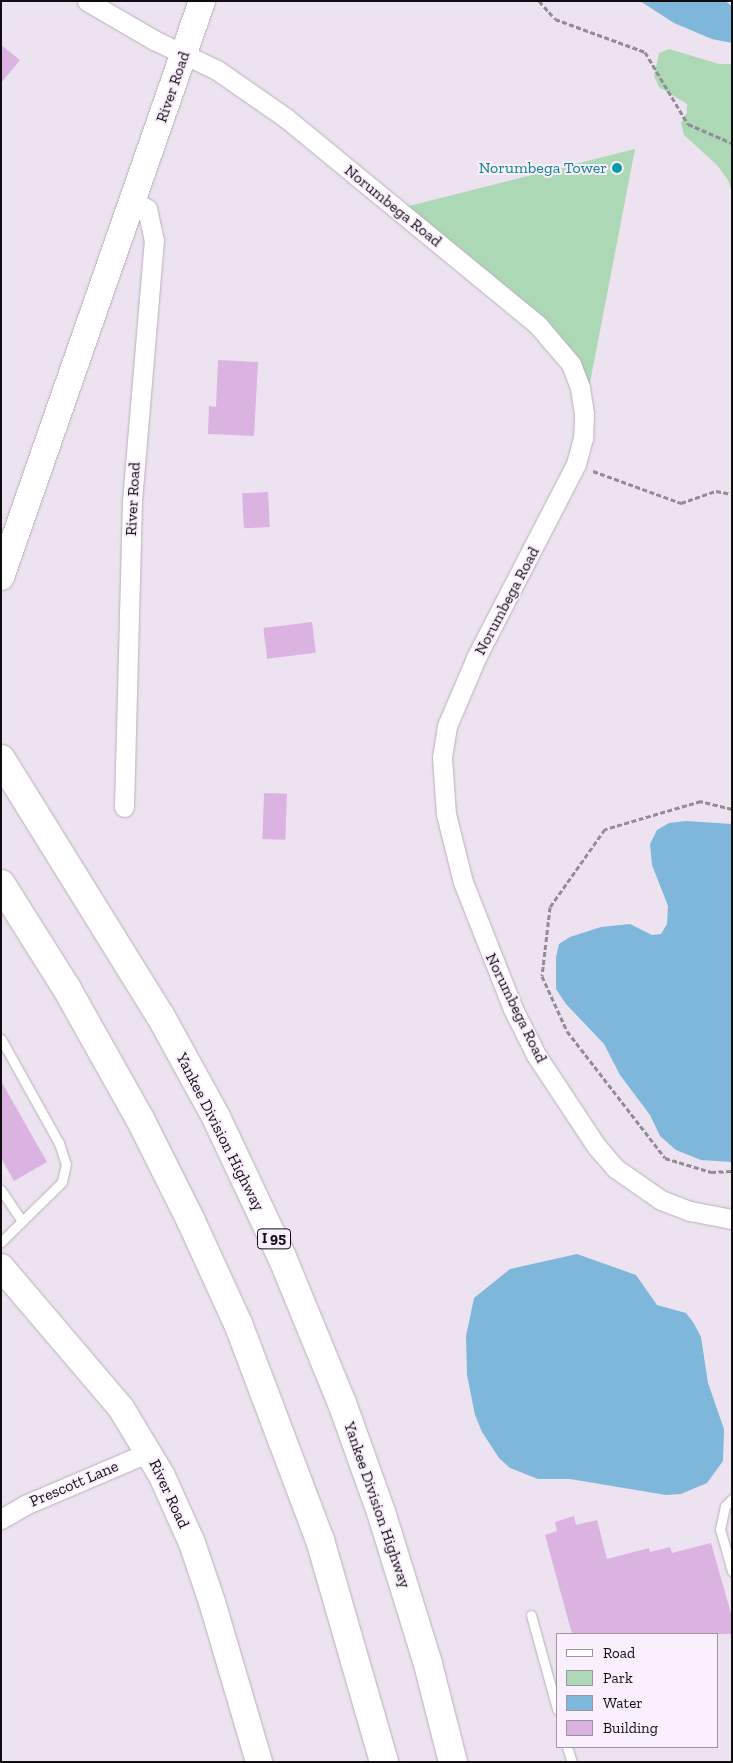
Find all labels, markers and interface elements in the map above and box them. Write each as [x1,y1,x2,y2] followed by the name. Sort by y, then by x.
[152,49,194,125] street label: River Road
[478,158,607,178] place label: Norumbega Tower
[340,161,446,251] street label: Norumbega Road
[611,162,623,174] marker: Norumbega Tower
[121,461,145,537] street label: River Road
[470,544,544,658] street label: Norumbega Road
[481,950,551,1066] street label: Norumbega Road
[172,1050,268,1214] street label: Yankee Division Highway
[256,1226,292,1252] road number: I 95
[339,1419,415,1591] street label: Yankee Division Highway
[145,1456,193,1532] street label: River Road
[27,1457,121,1511] street label: Prescott Lane
[556,1633,718,1748] legend
[603,1644,635,1662] text: Road
[603,1669,633,1687] text: Park
[603,1694,643,1712] text: Water
[603,1719,658,1737] text: Building

